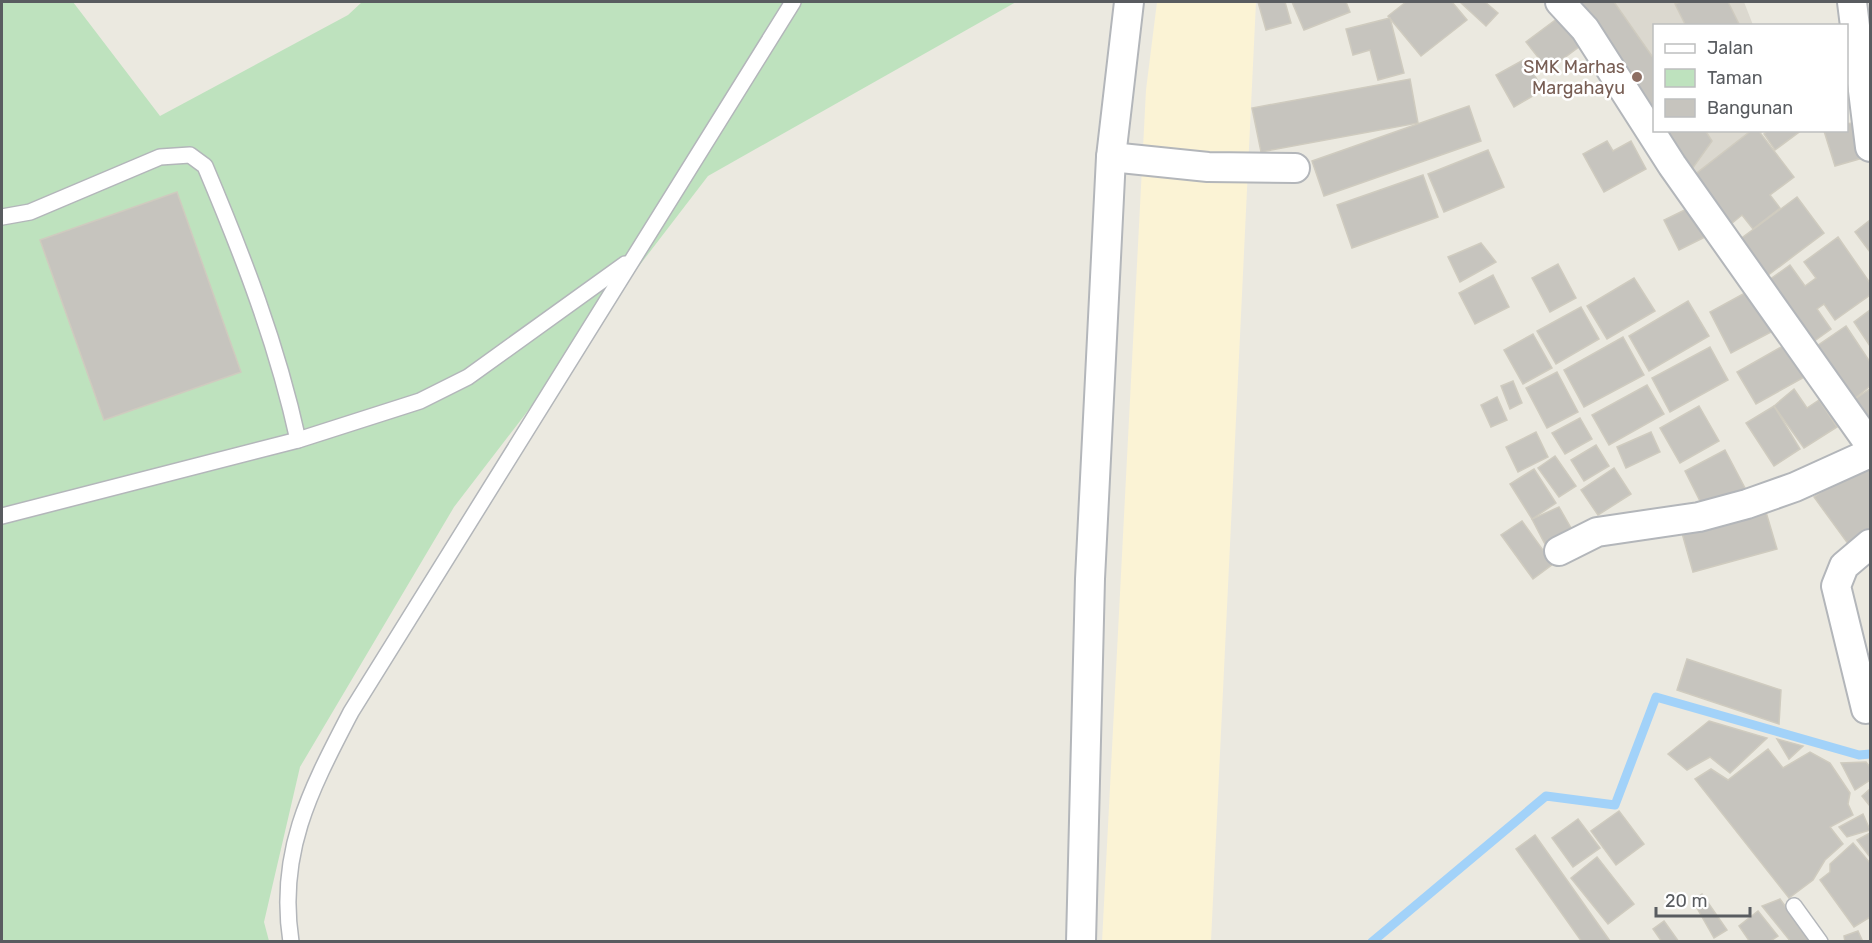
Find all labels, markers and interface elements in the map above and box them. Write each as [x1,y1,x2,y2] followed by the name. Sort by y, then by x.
[1653,24,1848,132] legend
[1707,37,1754,59] text: Jalan
[1523,56,1625,99] place label: SMK Marhas Margahayu
[1707,67,1763,89] text: Taman
[1630,70,1644,84] marker: SMK Marhas Margahayu
[1707,97,1793,119] text: Bangunan
[1656,880,1750,918] scale bar
[1665,890,1707,912] text: 20 m

